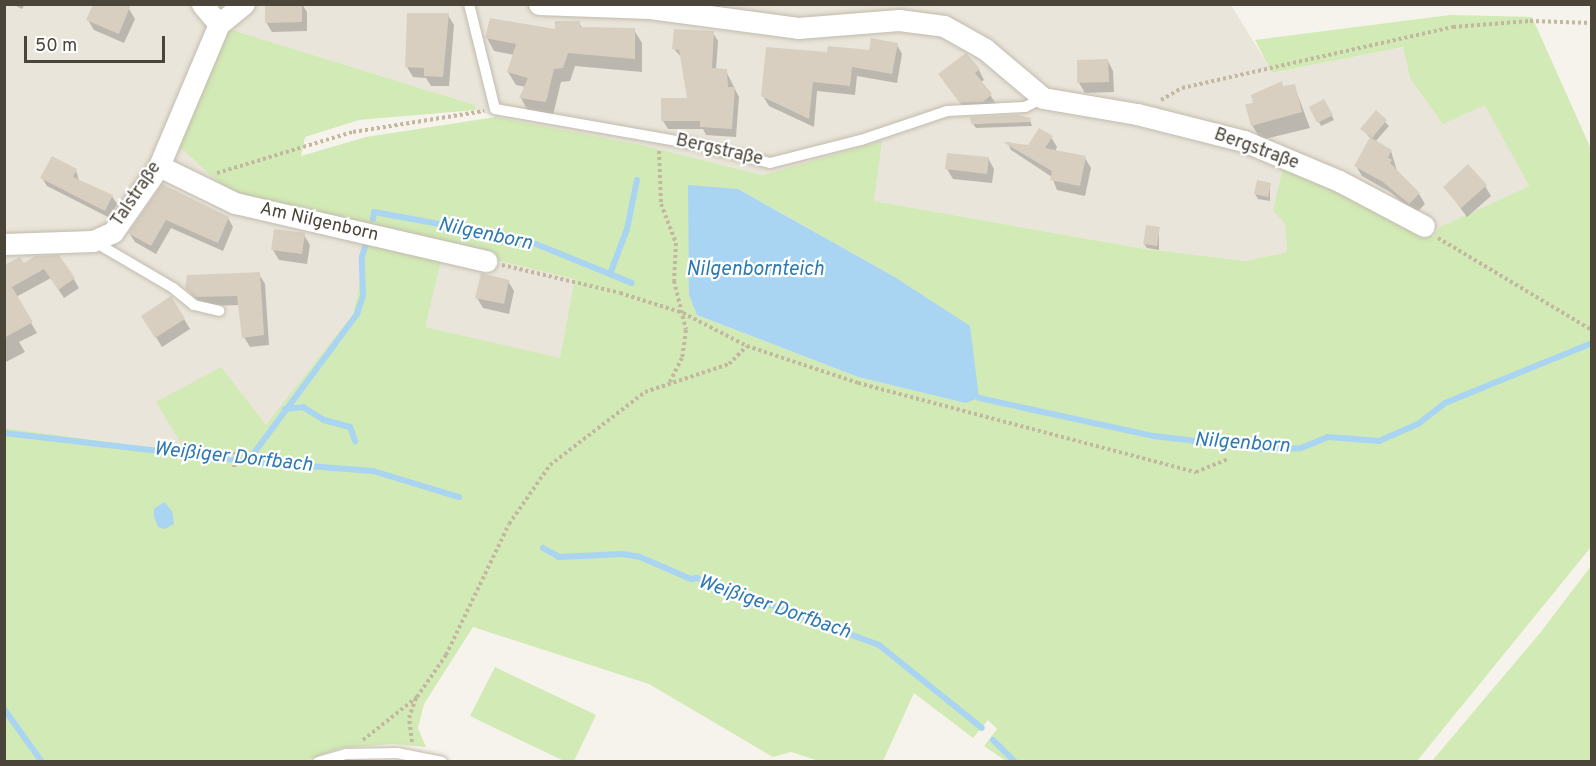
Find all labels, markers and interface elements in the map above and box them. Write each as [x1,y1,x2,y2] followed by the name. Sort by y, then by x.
[27,24,168,62] scale bar
[35,35,77,58] text: 50 m
[1211,125,1301,175] street label: Bergstraße
[673,131,765,171] street label: Bergstraße
[107,158,167,232] street label: Talstraße
[258,199,380,247] street label: Am Nilgenborn
[436,213,534,257] water label: Nilgenborn
[686,258,824,282] water label: Nilgenbornteich
[1193,429,1291,459] water label: Nilgenborn
[152,438,314,478] water label: Weißiger Dorfbach
[695,571,853,645] water label: Weißiger Dorfbach

